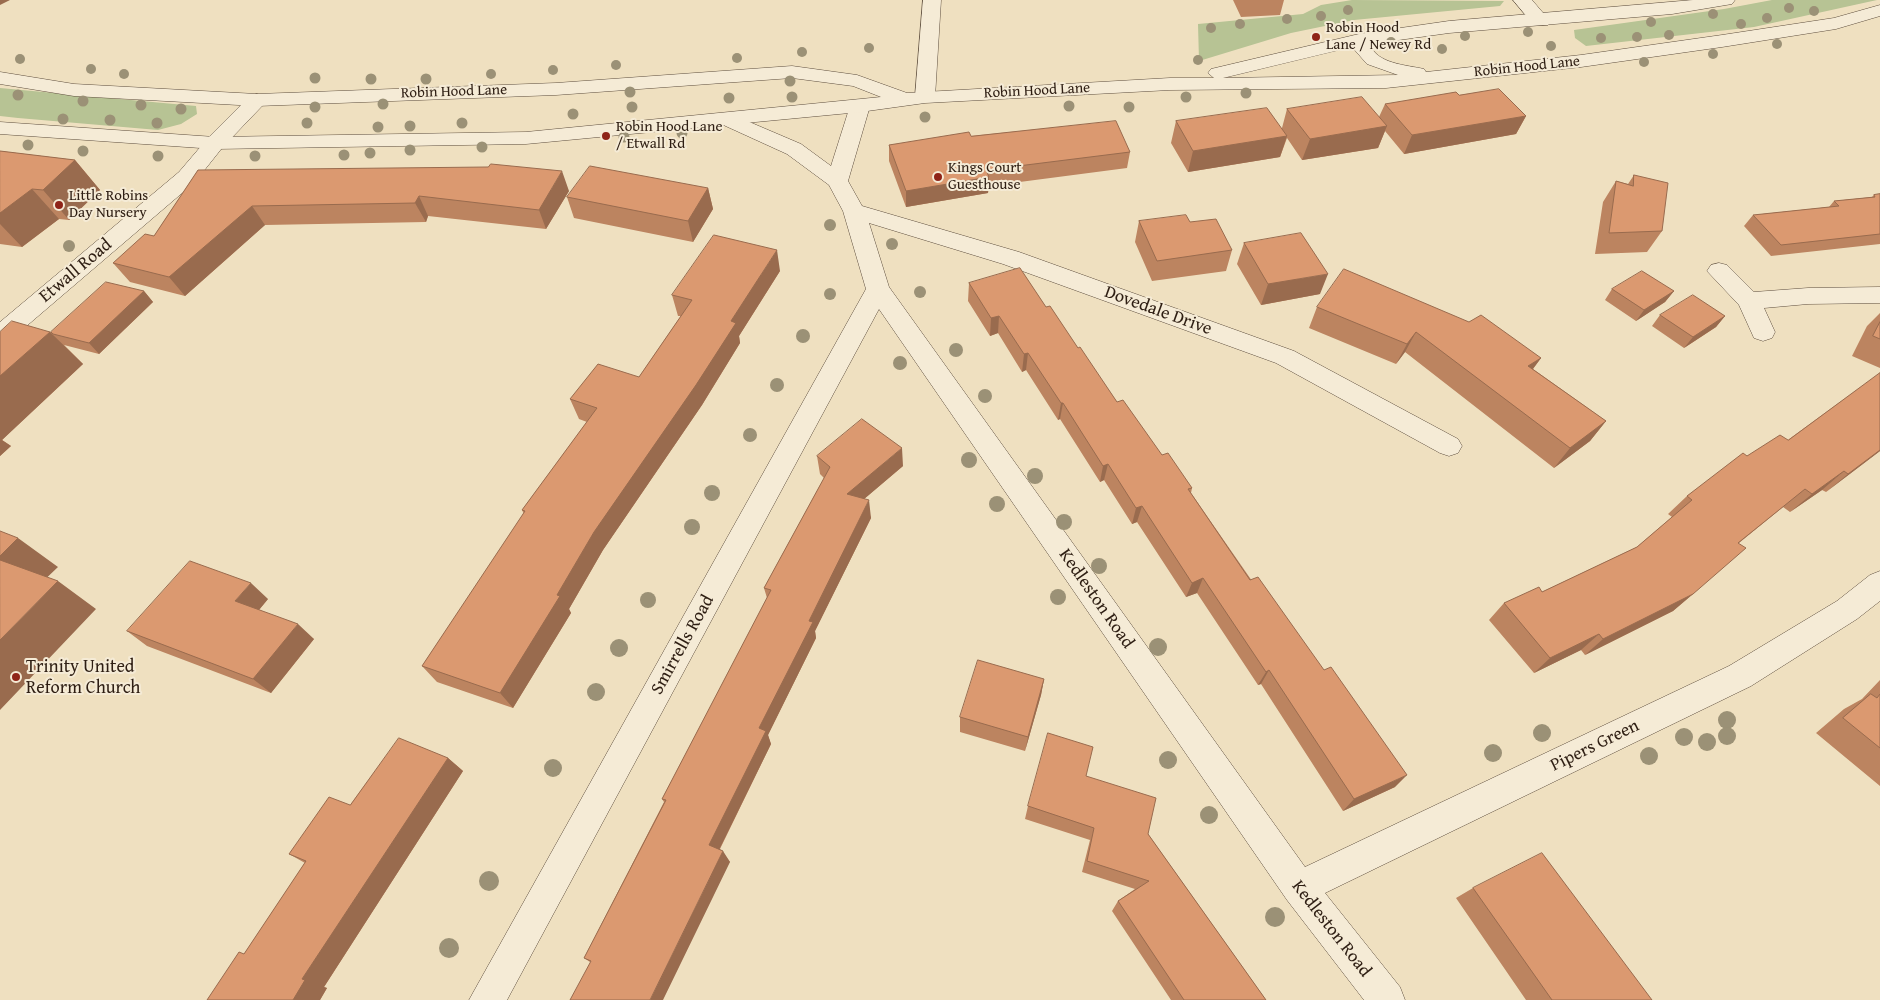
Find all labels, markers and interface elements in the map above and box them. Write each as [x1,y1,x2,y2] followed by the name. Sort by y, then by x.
[1326,19,1431,54] place label: Robin Hood Lane / Newey Rd
[1310,31,1322,43] marker: Robin Hood Lane / Newey Rd
[1473,52,1581,82] street label: Robin Hood Lane
[983,79,1091,103] street label: Robin Hood Lane
[401,81,507,103] street label: Robin Hood Lane
[616,118,722,153] place label: Robin Hood Lane / Etwall Rd
[600,130,612,142] marker: Robin Hood Lane / Etwall Rd
[948,159,1022,194] place label: Kings Court Guesthouse
[932,171,944,183] marker: Kings Court Guesthouse
[69,187,148,222] place label: Little Robins Day Nursery
[53,199,65,211] marker: Little Robins Day Nursery
[35,234,117,308] street label: Etwall Road
[1101,282,1215,340] street label: Dovedale Drive
[1054,545,1138,653] street label: Kedleston Road
[647,591,719,699] street label: Smirrells Road
[26,656,140,699] place label: Trinity United Reform Church
[10,671,22,683] marker: Trinity United Reform Church
[1547,715,1643,777] street label: Pipers Green
[1287,876,1375,982] street label: Kedleston Road

